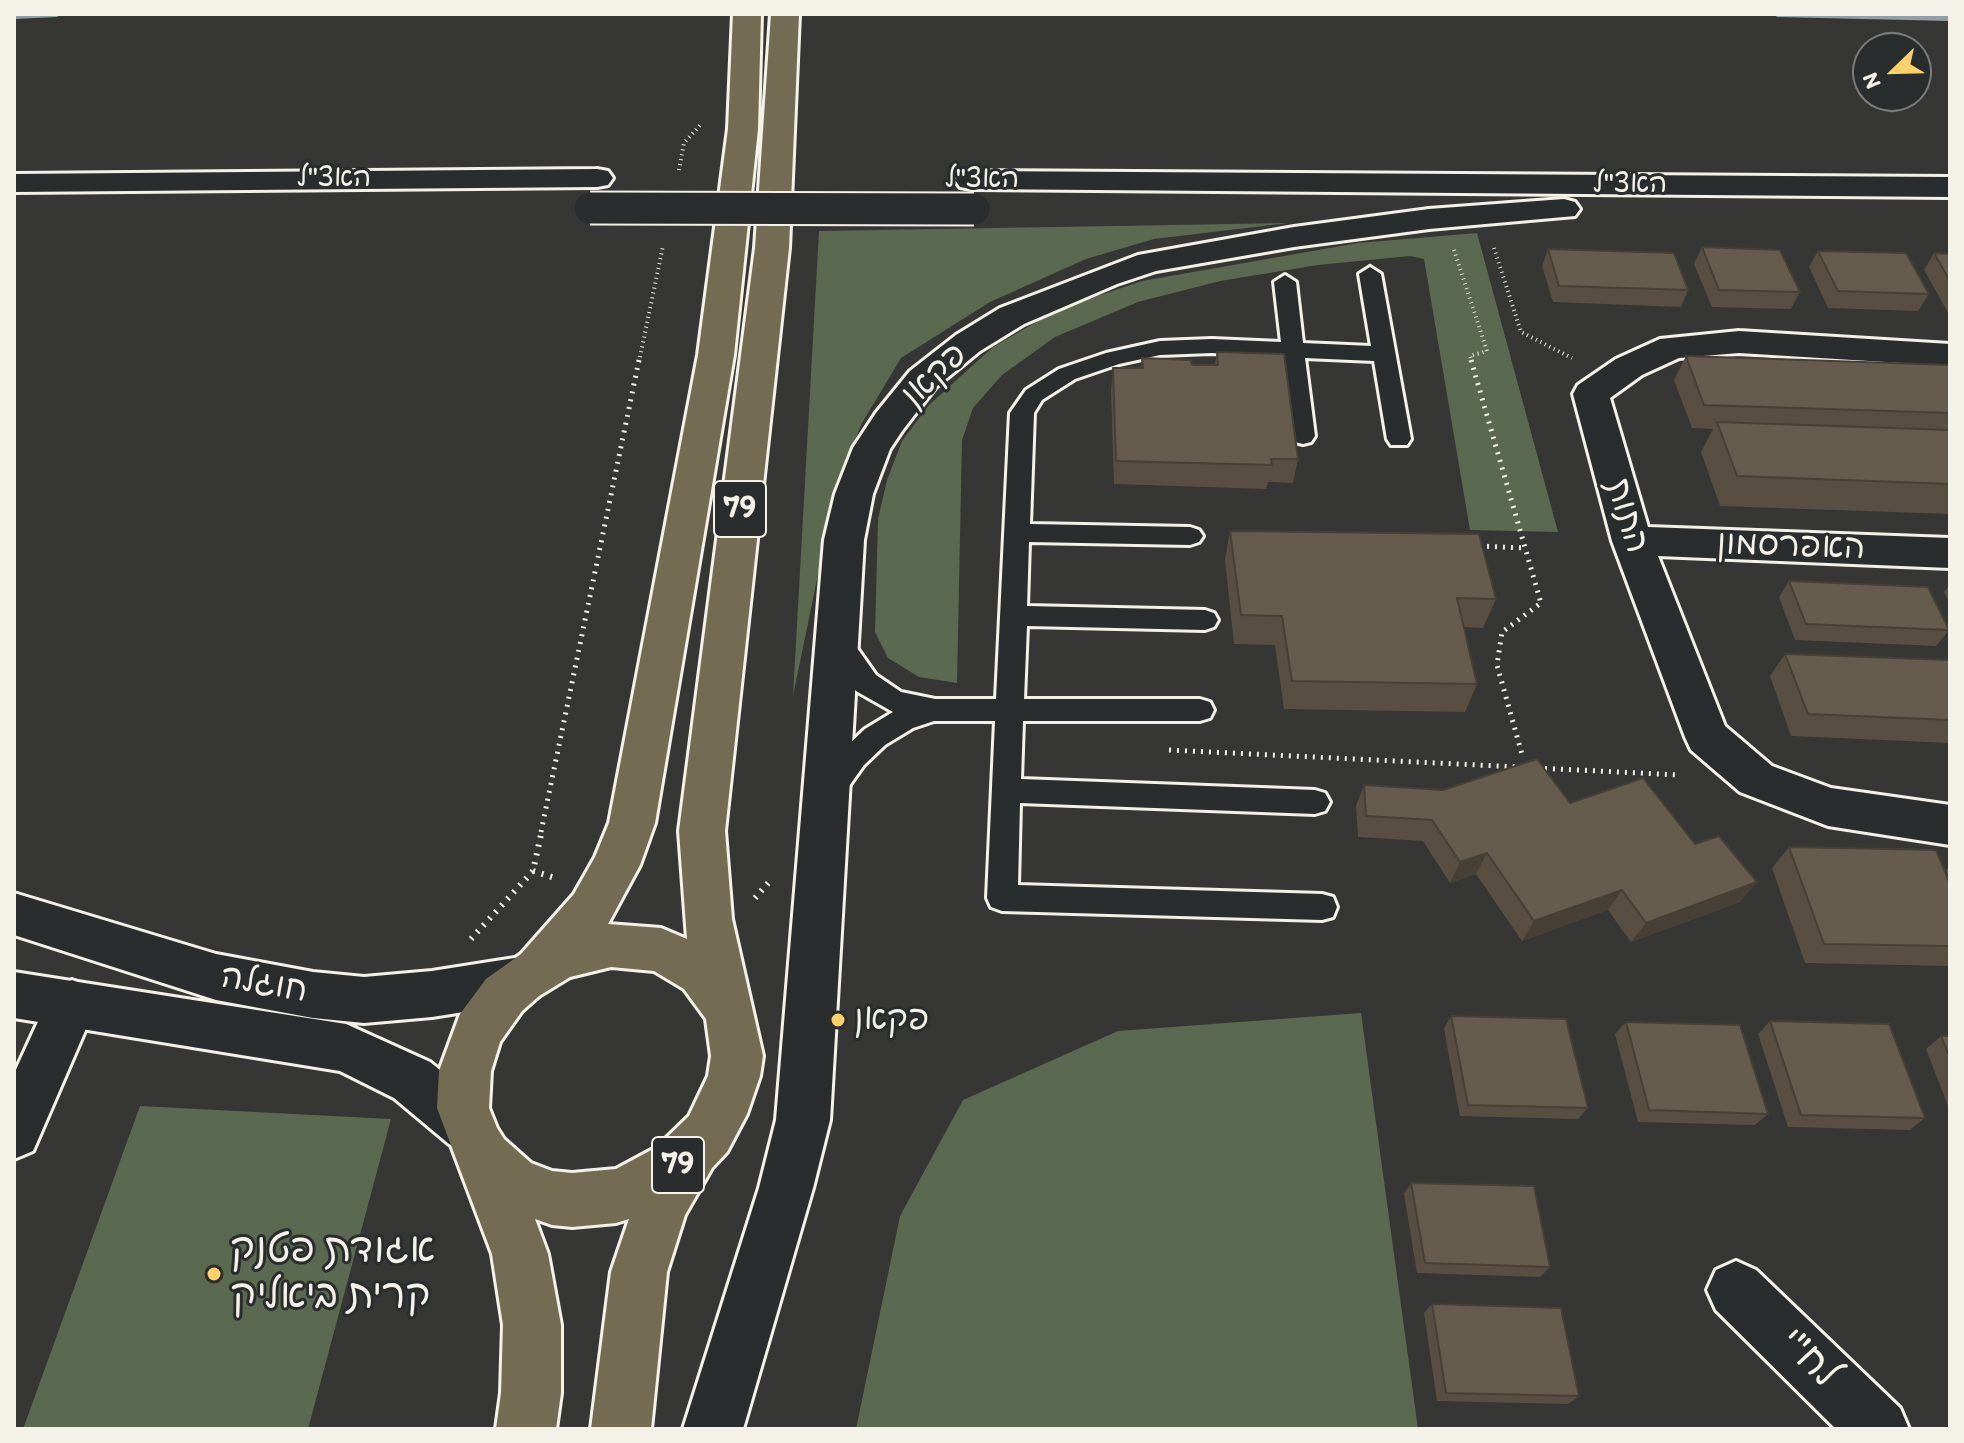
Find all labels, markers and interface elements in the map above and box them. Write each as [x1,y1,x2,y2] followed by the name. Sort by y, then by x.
[1852,32,1932,112] north arrow
[1856,69,1887,93] text: N
[297,162,371,196] street label: האצ"ל
[945,163,1019,197] street label: האצ"ל
[1593,168,1667,202] street label: האצ"ל
[894,336,976,416] street label: פקאן
[1595,474,1657,558] street label: התות
[714,481,766,537] road number: 79
[1716,524,1866,570] street label: האפרסמון
[217,957,311,1013] street label: חוגלה
[854,1000,929,1040] place label: פקאן
[829,1011,847,1029] marker: פקאן
[652,1137,704,1193] road number: 79
[230,1227,435,1321] place label: אגודת פטנק קרית ביאליק
[205,1265,223,1283] marker: אגודת פטנק קרית ביאליק
[1768,1319,1848,1399] street label: לח"י

